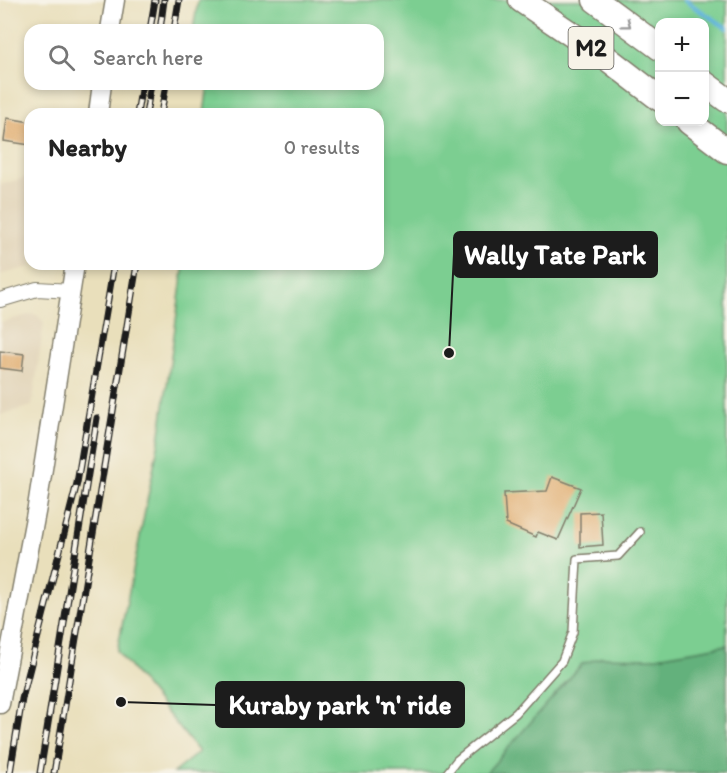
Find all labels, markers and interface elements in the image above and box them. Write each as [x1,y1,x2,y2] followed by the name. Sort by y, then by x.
[621,16,632,27] one-way arrow
[655,18,709,126] map controls
[655,18,709,72] button: +
[24,24,384,90] search box
[568,27,614,69] road number: M2
[45,41,78,74] icon: search
[93,44,203,71] text: Search here
[655,72,709,126] button: −
[48,131,127,163] text: Nearby
[284,135,360,159] text: 0 results
[454,232,657,277] callout: Wally Tate Park
[464,238,647,271] text: Wally Tate Park
[216,682,464,727] callout: Kuraby park 'n' ride
[228,688,452,721] text: Kuraby park 'n' ride

